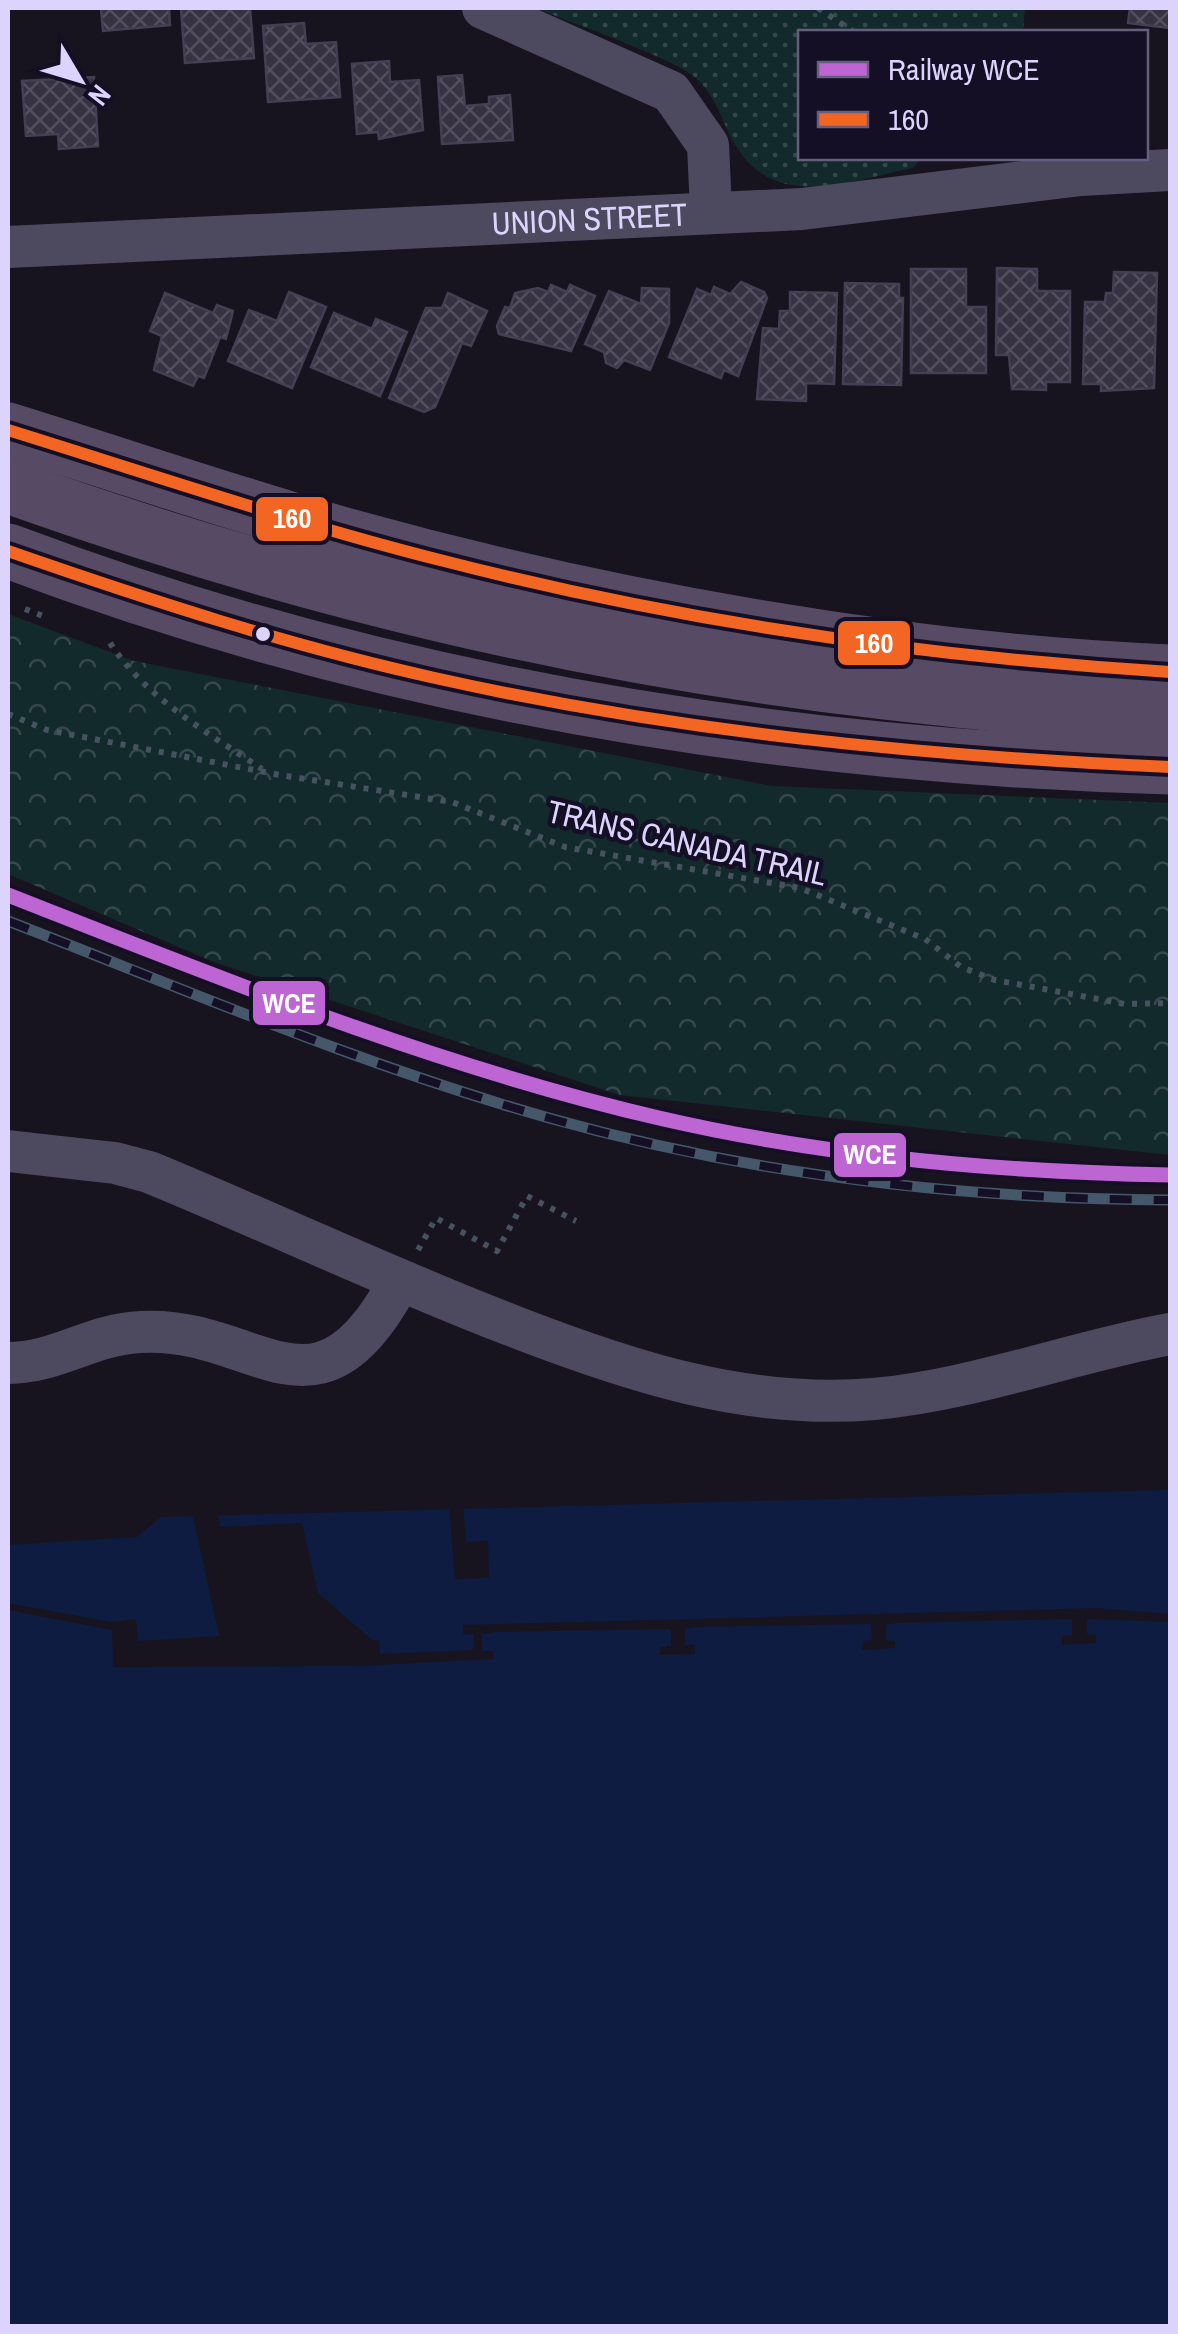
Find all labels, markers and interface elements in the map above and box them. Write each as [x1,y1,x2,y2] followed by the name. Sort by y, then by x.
[30,30,130,130] north arrow
[798,30,1148,160] legend
[888,49,1040,89] text: Railway WCE
[80,77,120,114] text: N
[888,99,929,139] text: 160
[491,193,688,245] street label: UNION STREET
[254,495,330,543] line badge: 160
[273,499,311,537] text: 160
[836,619,912,667] line badge: 160
[253,624,273,644] unlabelled marker
[855,624,893,662] text: 160
[543,789,831,896] street label: TRANS CANADA TRAIL
[251,979,327,1027] line badge: WCE
[262,984,316,1022] text: WCE
[832,1131,908,1179] line badge: WCE
[843,1135,897,1173] text: WCE

